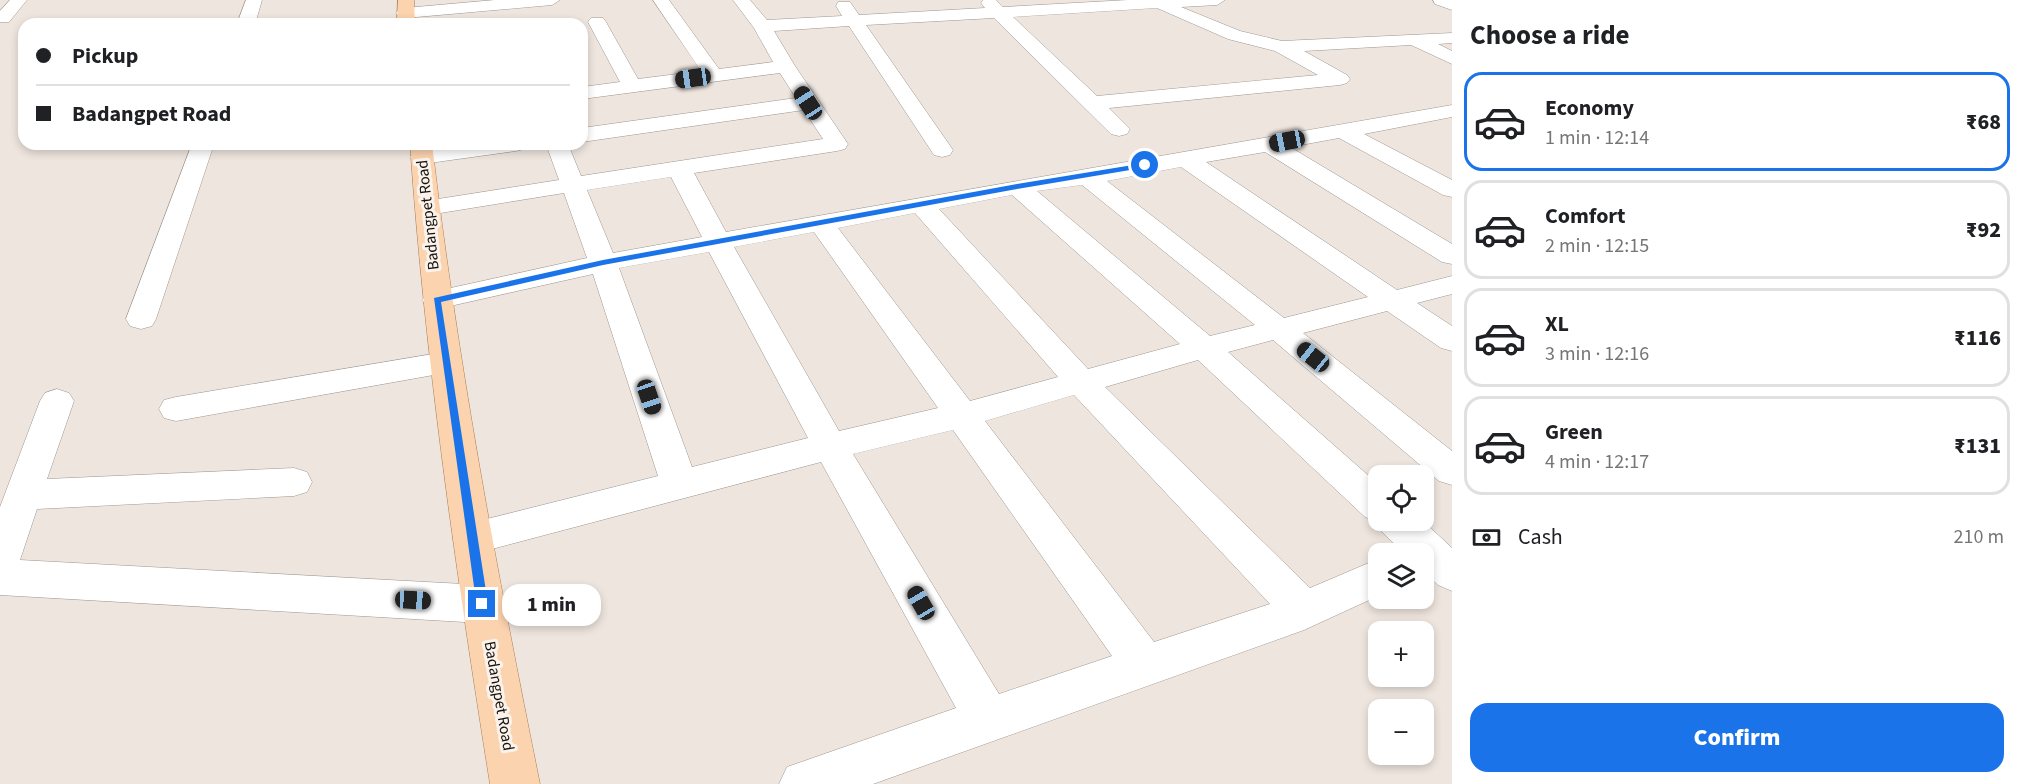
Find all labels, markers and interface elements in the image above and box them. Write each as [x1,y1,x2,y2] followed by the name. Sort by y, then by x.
[1470,16,1630,55] text: Choose a ride
[72,40,138,72] text: Pickup
[674,67,712,89] car
[791,83,825,123] car
[1545,92,1634,124] text: Economy
[1473,95,1527,149] icon: car
[72,98,231,130] text: Badangpet Road
[1966,106,2001,138] text: ₹68
[1545,124,1649,152] text: 1 min · 12:14
[1268,129,1306,153] car
[1131,151,1158,178] route start
[411,159,445,271] street label: Badangpet Road
[1545,200,1626,232] text: Comfort
[1473,203,1527,257] icon: car
[1966,214,2001,246] text: ₹92
[1545,232,1649,260] text: 2 min · 12:15
[1545,308,1569,340] text: XL
[1473,311,1527,365] icon: car
[1954,322,2001,354] text: ₹116
[1293,339,1333,375] car
[1545,340,1649,368] text: 3 min · 12:16
[635,377,663,417] car
[1545,416,1603,448] text: Green
[1473,419,1527,473] icon: car
[1954,430,2001,462] text: ₹131
[1545,448,1649,476] text: 4 min · 12:17
[1368,465,1434,765] map controls
[1368,465,1434,531] button: locate
[1470,521,1503,554] icon: cash
[1518,521,1563,553] text: Cash
[1954,523,2004,551] text: 210 m
[1368,543,1434,609] button: layers
[503,583,602,625] callout: 1 min
[904,583,938,623] car
[395,590,431,610] car
[468,590,495,617] route end
[527,591,576,619] text: 1 min
[1368,621,1434,687] button: +
[479,640,519,752] street label: Badangpet Road
[1368,699,1434,765] button: −
[1470,703,2004,772] button: Confirm

